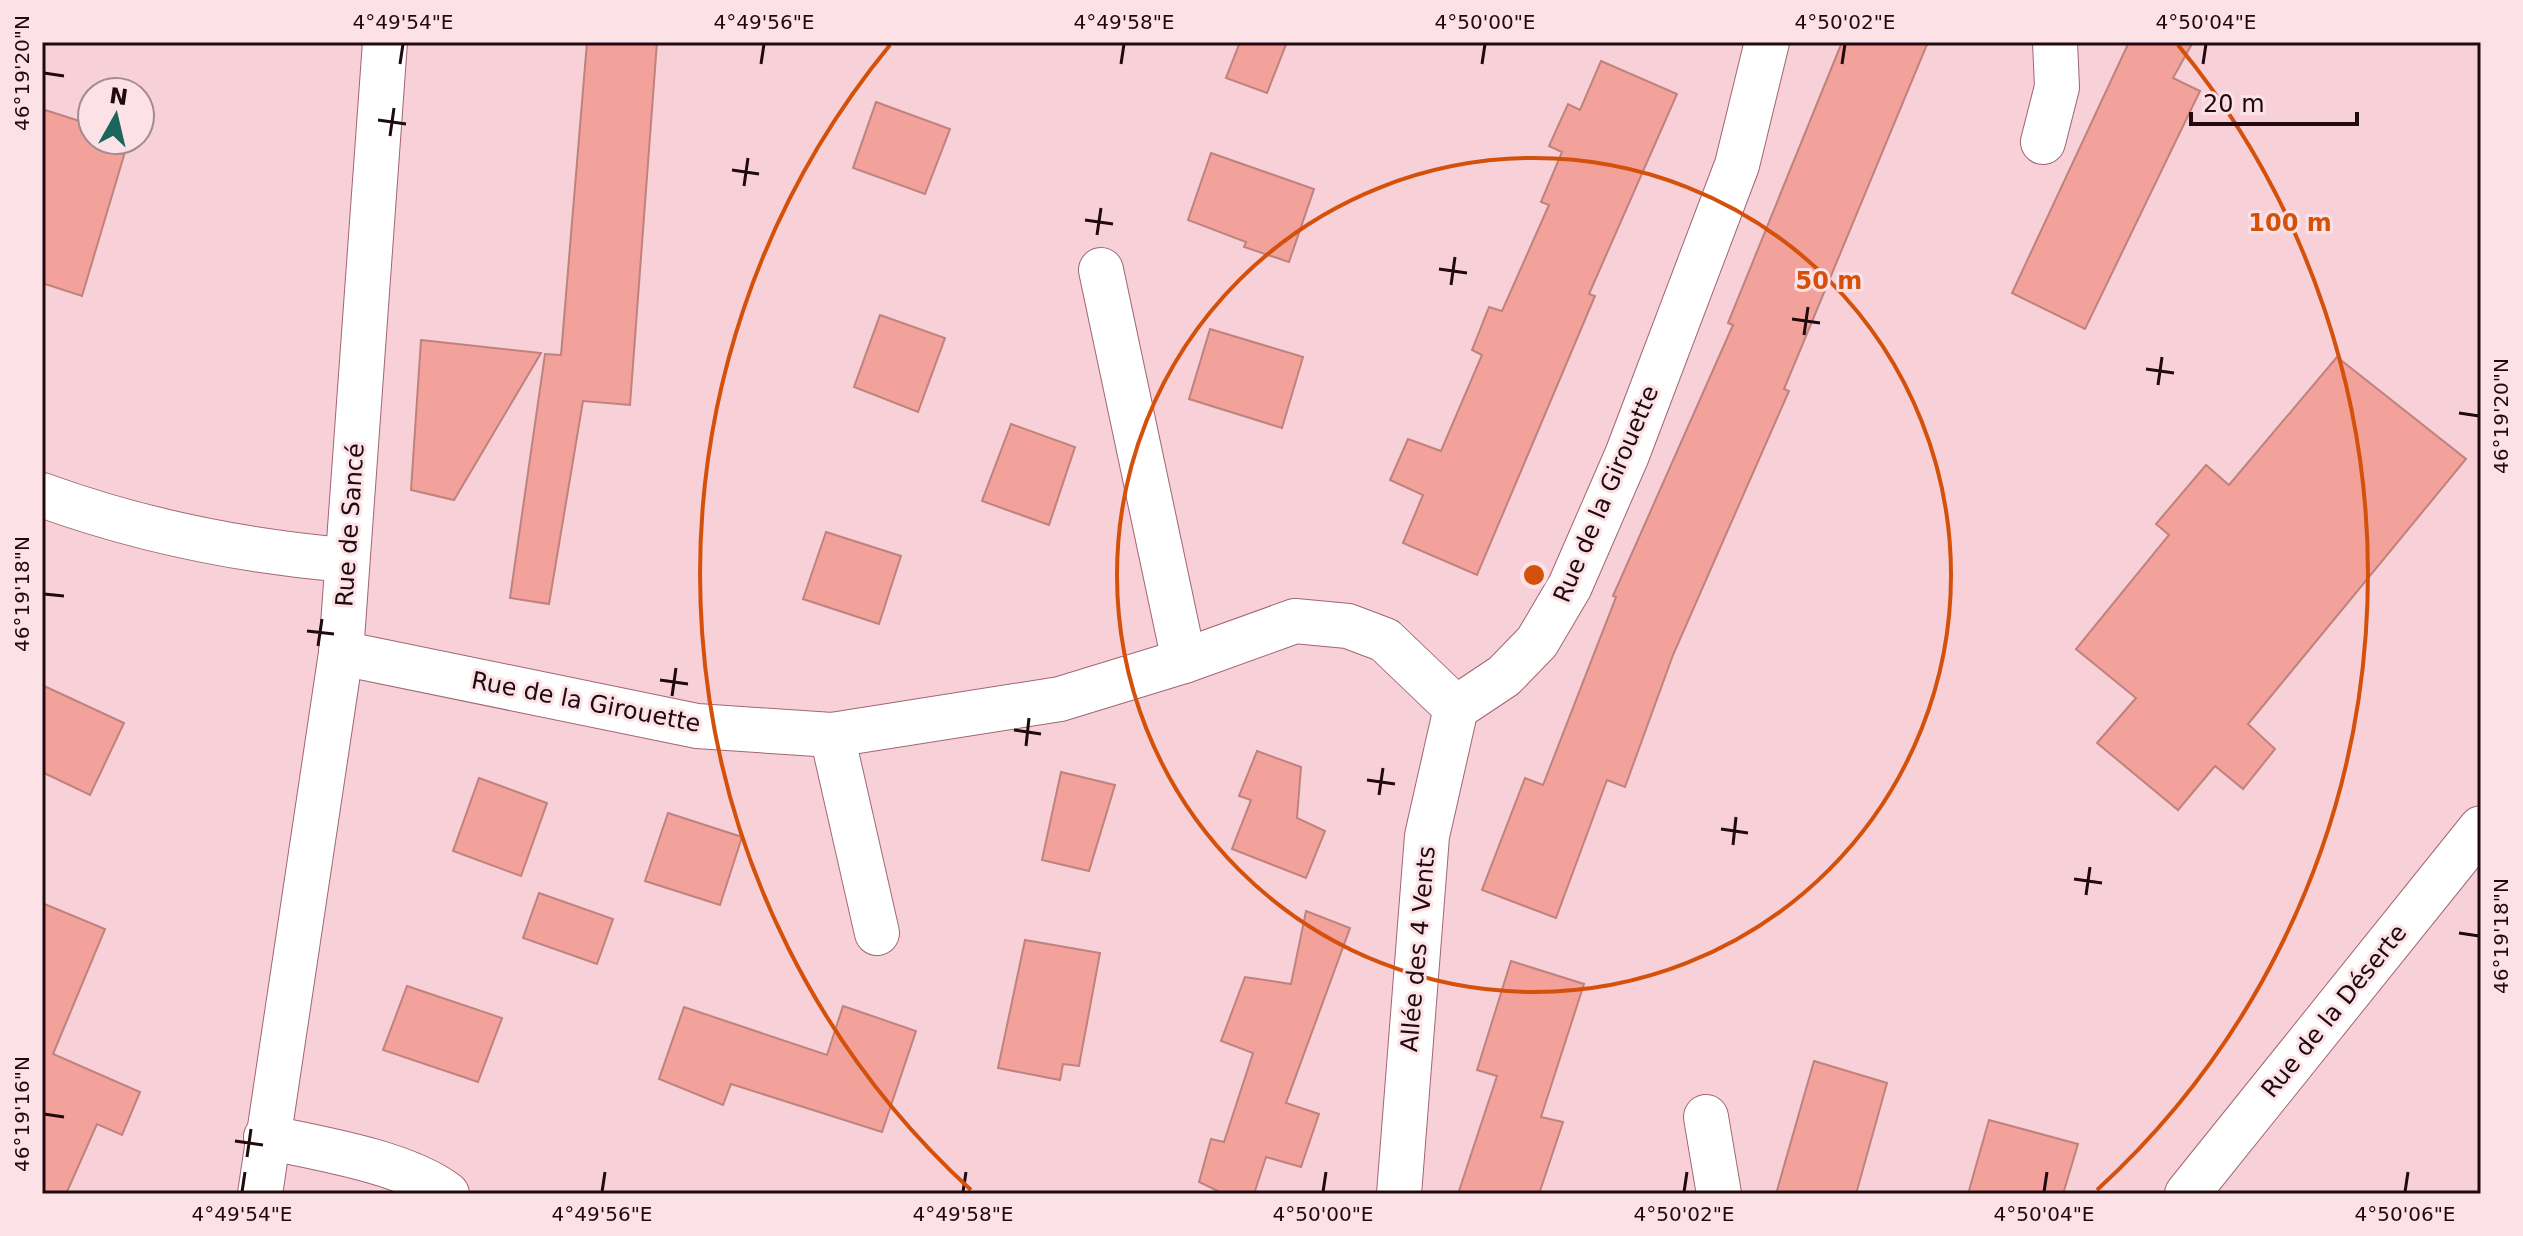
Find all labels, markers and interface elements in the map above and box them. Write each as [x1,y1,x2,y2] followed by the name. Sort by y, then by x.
[353,10,453,34] text: 4°49'54"E
[714,10,814,34] text: 4°49'56"E
[1074,10,1174,34] text: 4°49'58"E
[1435,10,1535,34] text: 4°50'00"E
[1795,10,1895,34] text: 4°50'02"E
[2156,10,2256,34] text: 4°50'04"E
[10,15,34,131] text: 46°19'20"N
[76,76,156,156] north arrow
[2191,76,2357,126] scale bar
[108,83,130,110] text: N
[2203,90,2265,118] text: 20 m
[2248,209,2332,237] text: 100 m
[1796,267,1862,295] text: 50 m
[2489,358,2513,474] text: 46°19'20"N
[1548,381,1664,607] street label: Rue de la Girouette
[330,442,370,608] street label: Rue de Sancé
[10,536,34,652] text: 46°19'18"N
[1520,561,1548,589] centre of rings
[469,666,703,738] street label: Rue de la Girouette
[1395,845,1441,1053] street label: Allée des 4 Vents
[2489,878,2513,994] text: 46°19'18"N
[2256,919,2412,1103] street label: Rue de la Déserte
[10,1056,34,1172] text: 46°19'16"N
[192,1202,292,1226] text: 4°49'54"E
[552,1202,652,1226] text: 4°49'56"E
[913,1202,1013,1226] text: 4°49'58"E
[1273,1202,1373,1226] text: 4°50'00"E
[1634,1202,1734,1226] text: 4°50'02"E
[1994,1202,2094,1226] text: 4°50'04"E
[2355,1202,2455,1226] text: 4°50'06"E

